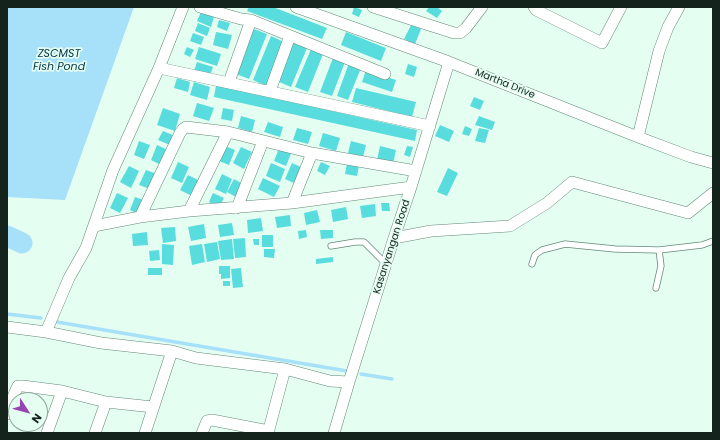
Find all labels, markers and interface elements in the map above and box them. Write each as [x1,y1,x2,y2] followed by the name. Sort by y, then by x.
[33,47,85,73] water label: ZSCMST Fish Pond
[473,67,537,101] street label: Martha Drive
[371,198,413,296] street label: Kasanyangan Road
[8,392,48,432] north arrow
[28,410,46,427] text: N

